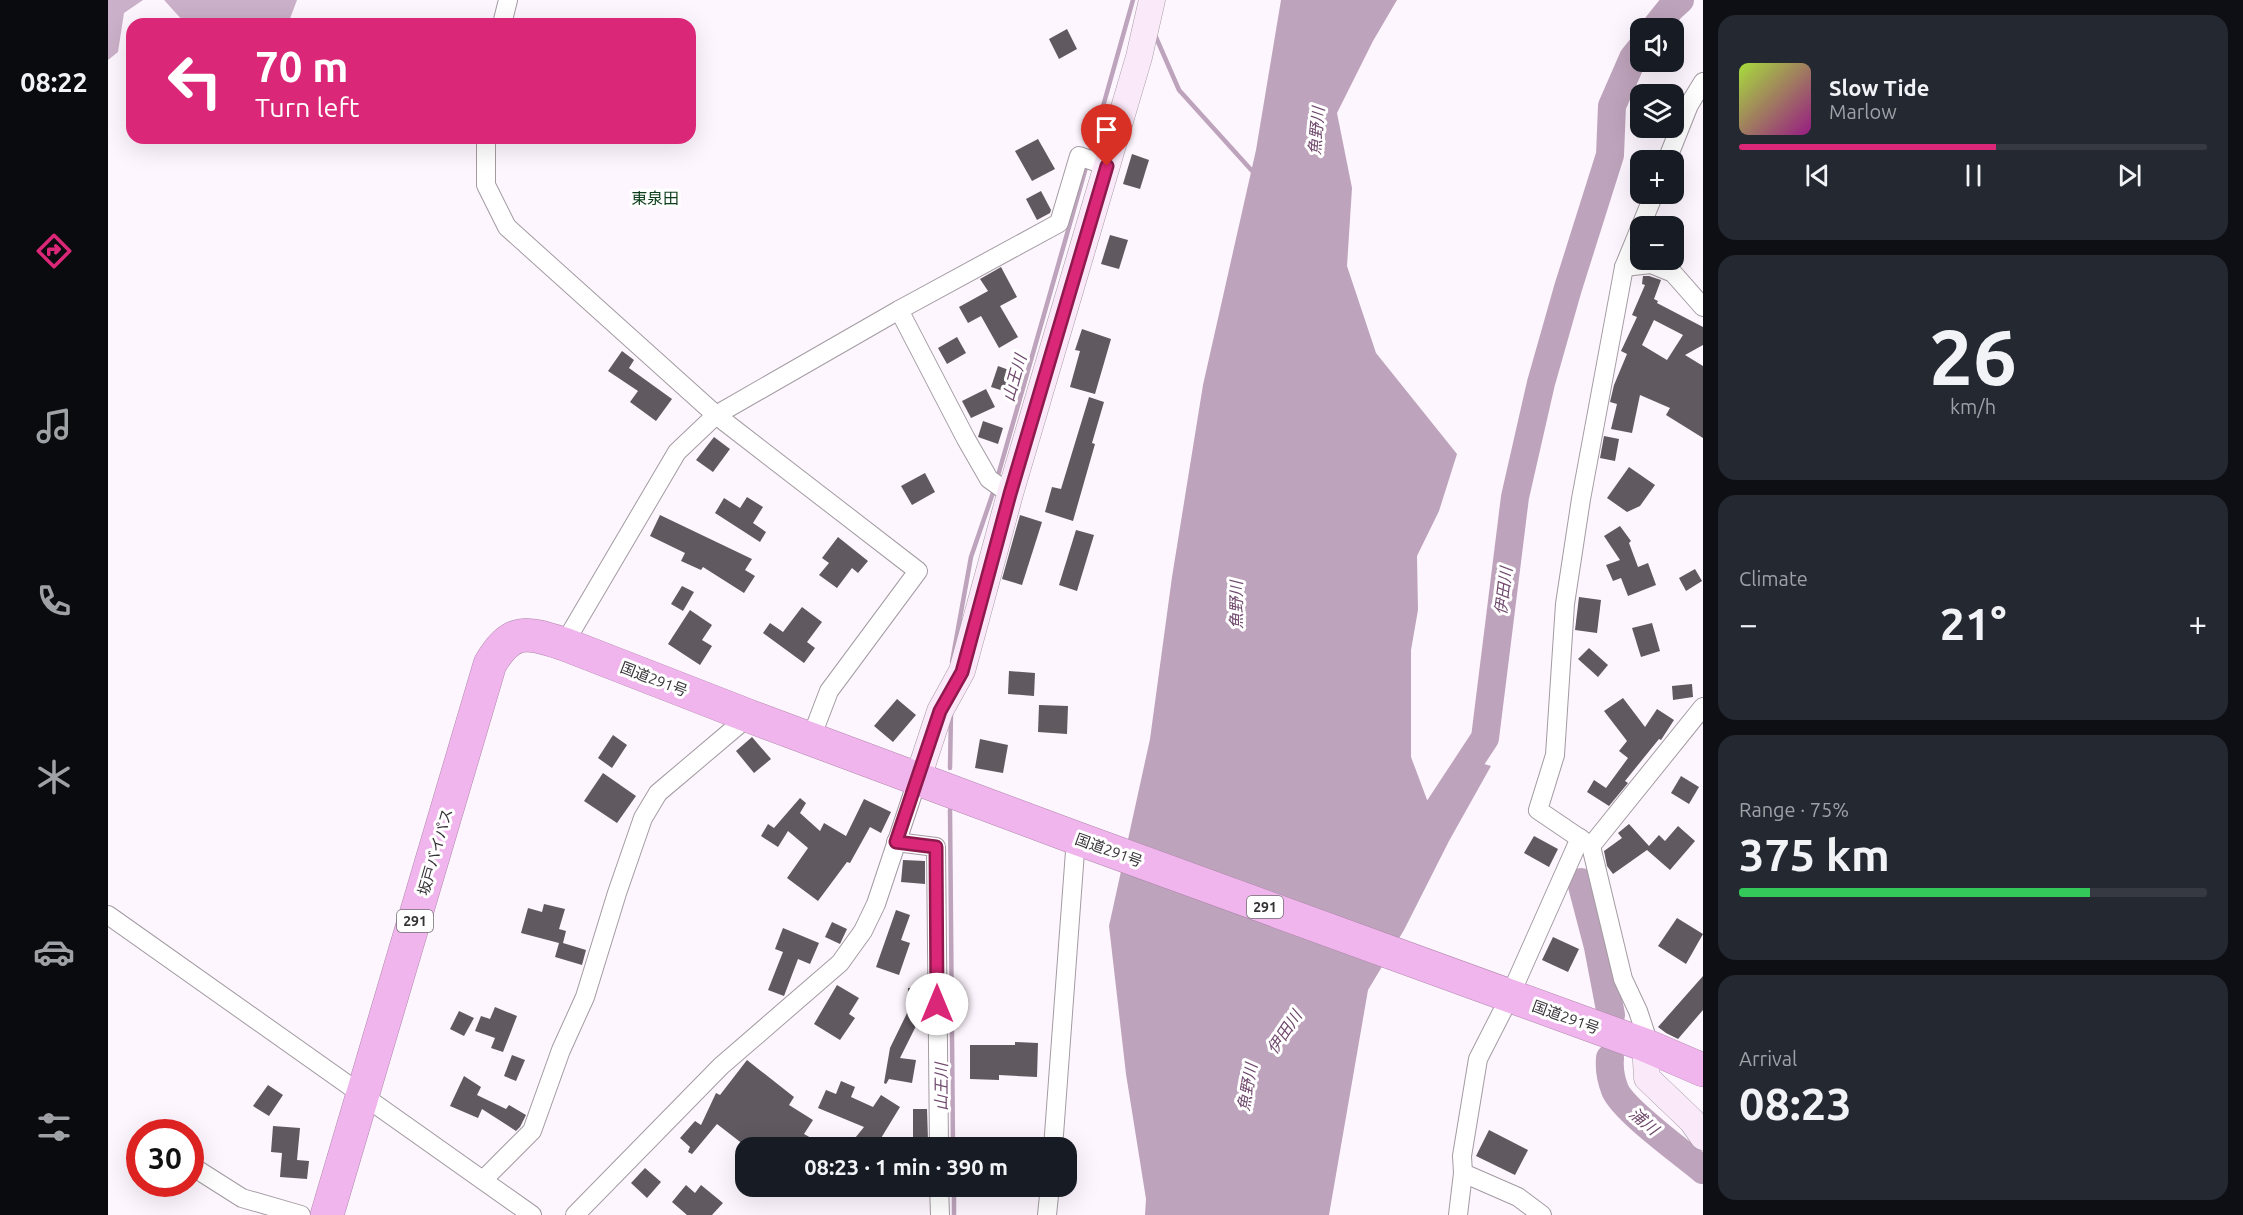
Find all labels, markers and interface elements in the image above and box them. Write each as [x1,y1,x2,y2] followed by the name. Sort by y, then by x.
[1630,18,1684,270] map controls
[1630,18,1684,72] button: sound
[156,42,234,120] icon: left
[255,43,349,90] text: 70 m
[20,67,88,97] text: 08:22
[1829,75,1929,100] text: Slow Tide
[1630,84,1684,138] button: layers
[255,92,359,122] text: Turn left
[1829,100,1897,123] text: Marlow
[1081,104,1132,166] pin
[1305,104,1327,156] water label: 魚野川
[1090,113,1123,146] icon: arrive
[1630,150,1684,204] button: +
[1801,159,1834,192] icon: previous
[1957,159,1990,192] icon: pause
[2113,159,2146,192] icon: next
[631,189,679,207] district label: 東泉田
[1630,216,1684,270] button: −
[33,230,75,272] icon: directions
[1929,312,2017,400] text: 26
[999,351,1030,404] water label: 山王川
[1950,395,1996,418] text: km/h
[33,405,75,447] icon: music
[1491,564,1515,616] water label: 伊田川
[1739,567,1808,590] text: Climate
[1227,579,1245,629] water label: 魚野川
[33,580,75,622] icon: phone
[1940,598,2006,649] text: 21°
[1739,605,1758,642] text: −
[2188,605,2207,642] text: +
[618,658,690,700] street label: 国道291号
[33,756,75,798] icon: climate
[1739,798,1849,821] text: Range · 75%
[414,807,456,897] street label: 坂戸バイパス
[1739,829,1890,880] text: 375 km
[1073,830,1145,870] street label: 国道291号
[1247,896,1283,918] road number: 291
[397,910,433,932] road number: 291
[33,931,75,973] icon: car
[905,972,969,1036] position arrow
[1530,997,1602,1037] street label: 国道291号
[1263,1005,1306,1057] water label: 伊田川
[1739,1047,1797,1070] text: Arrival
[1234,1060,1260,1112] water label: 魚野川
[932,1061,950,1111] water label: 山王川
[1739,1078,1852,1129] text: 08:23
[1626,1104,1664,1139] water label: 浦川
[33,1106,75,1148] icon: filters
[126,1119,204,1197] speed limit sign: 30
[804,1154,1008,1179] text: 08:23 · 1 min · 390 m

